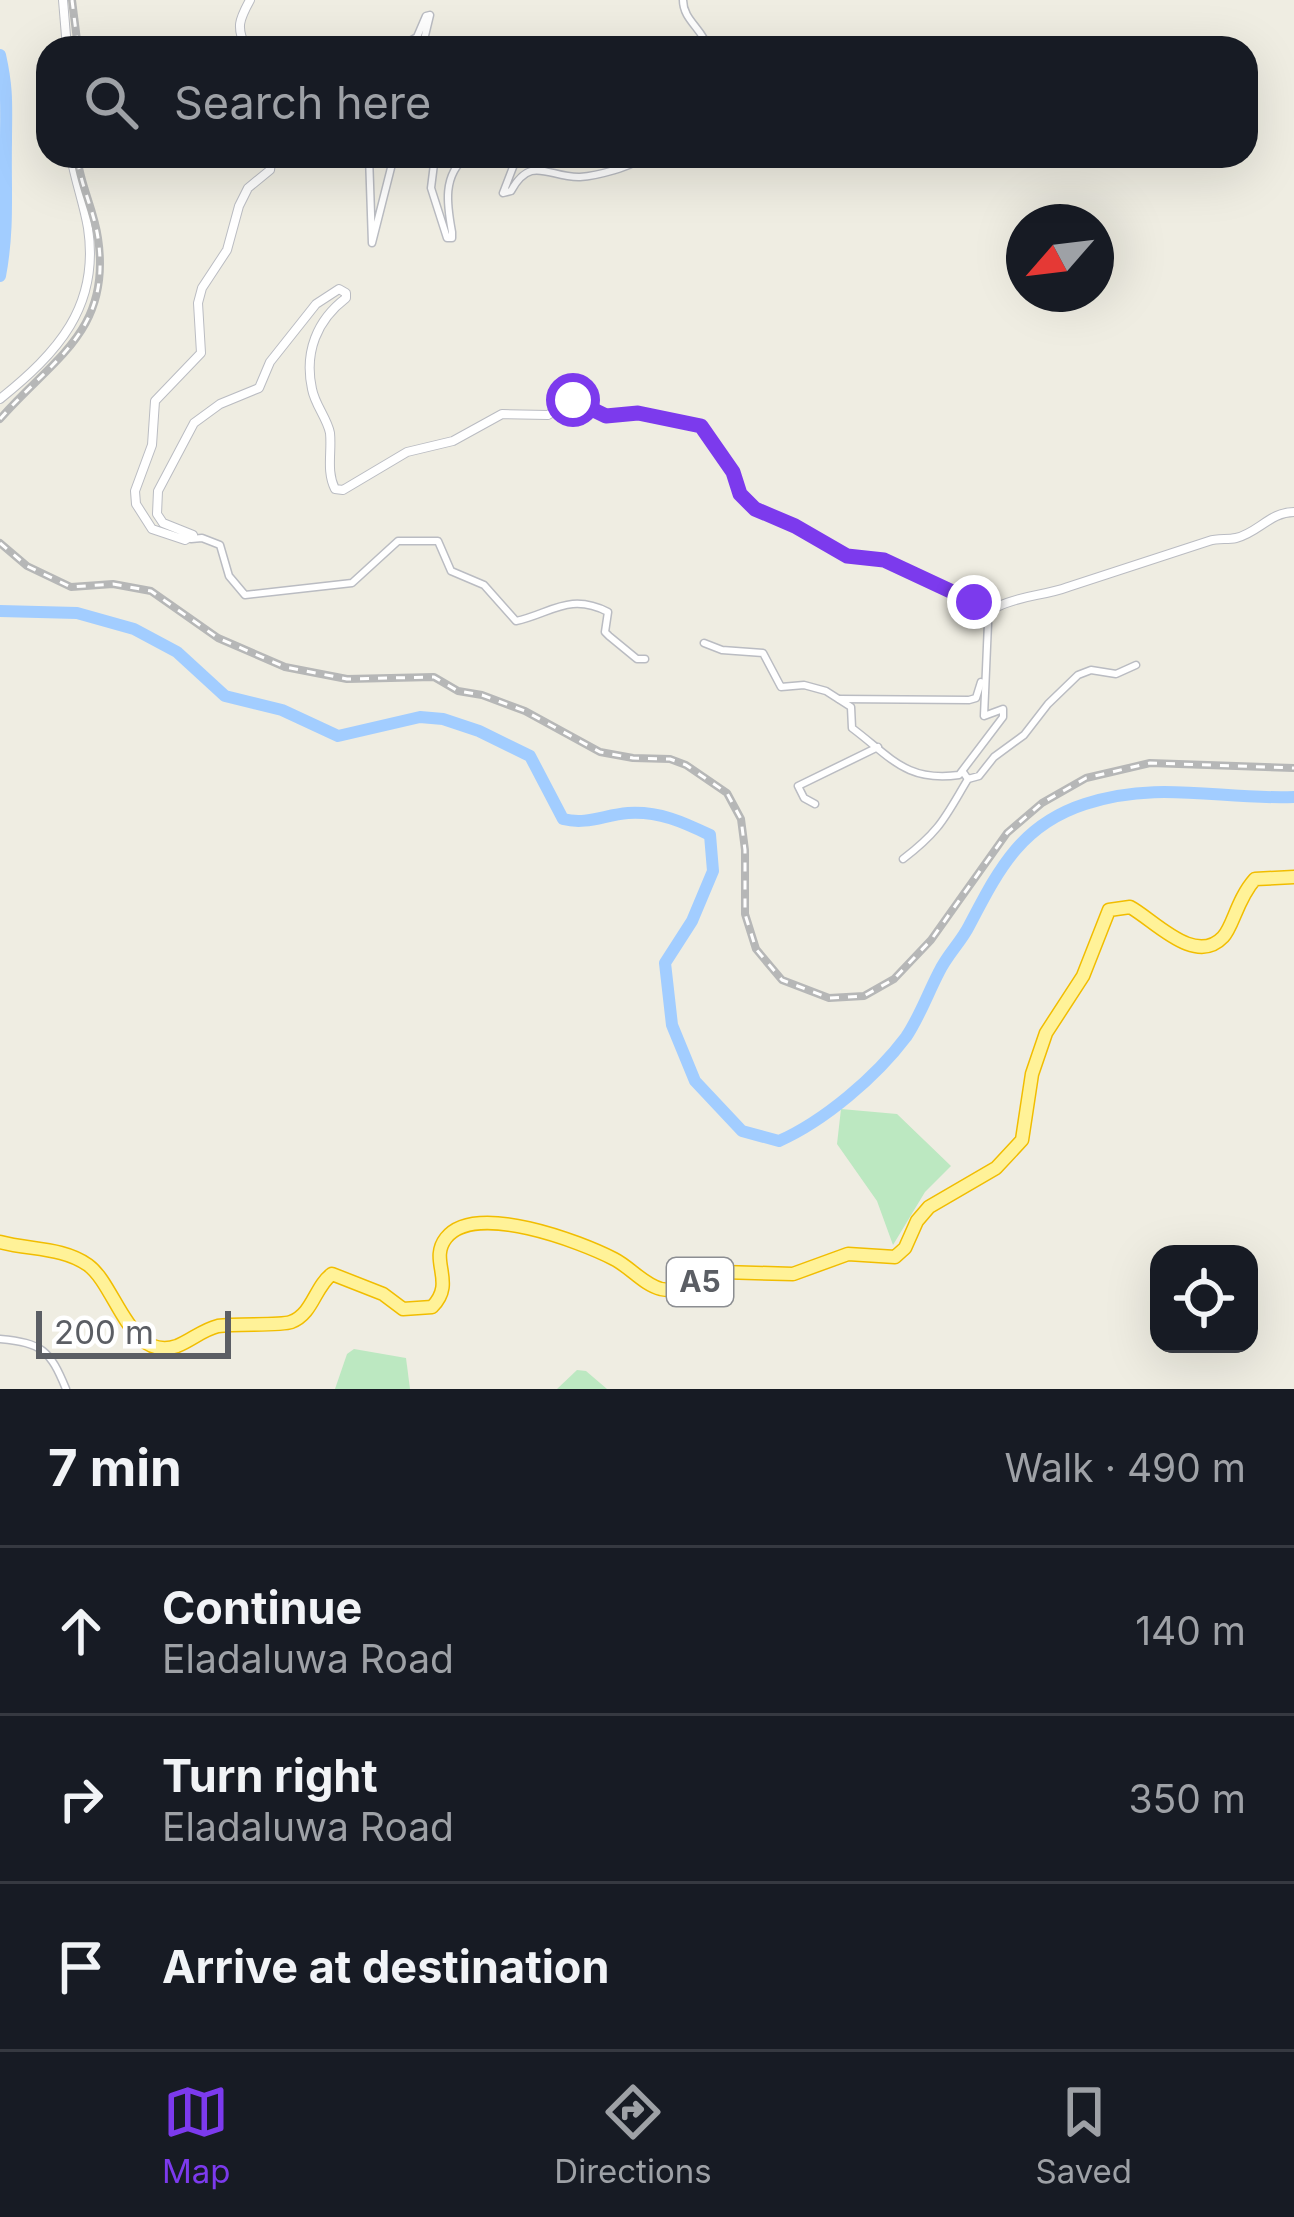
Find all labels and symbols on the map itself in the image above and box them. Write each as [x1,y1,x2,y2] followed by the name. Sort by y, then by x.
[1006,204,1114,312] north arrow
[546,373,600,427] route start
[947,575,1001,629] route end
[667,1258,733,1306] road number: A5
[36,1305,231,1358] scale bar

